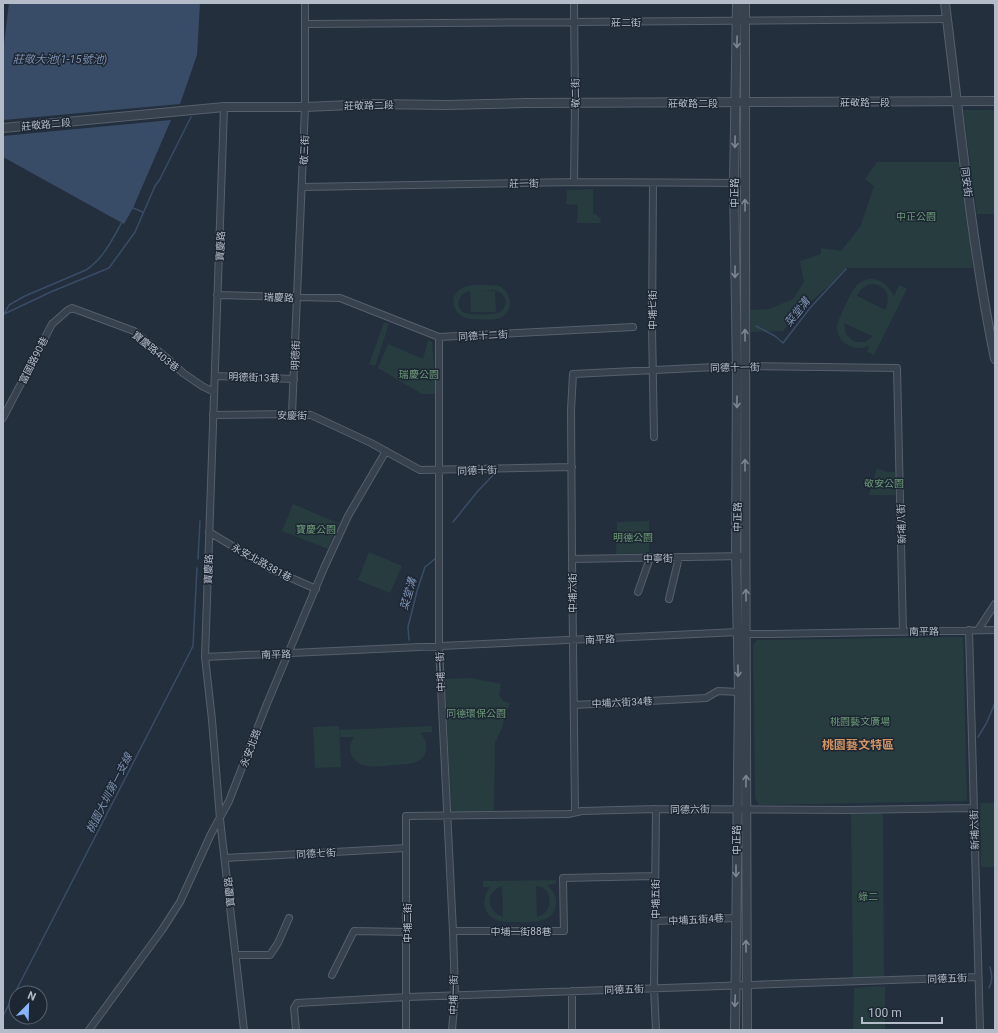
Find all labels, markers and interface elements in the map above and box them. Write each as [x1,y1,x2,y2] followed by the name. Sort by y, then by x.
[611,17,641,28] street label: 莊二街
[733,35,741,48] one-way arrow
[13,53,107,66] water label: 莊敬大池(1-15號池)
[570,78,581,108] street label: 敬二街
[840,97,890,108] street label: 莊敬路一段
[668,98,718,109] street label: 莊敬路二段
[344,100,394,111] street label: 莊敬路二段
[21,117,71,132] street label: 莊敬路二段
[298,135,311,165] street label: 敬三街
[731,135,739,148] one-way arrow
[959,167,974,198] street label: 同安街
[509,178,539,189] street label: 莊一街
[729,178,740,208] street label: 中正路
[741,199,749,212] one-way arrow
[896,211,936,222] park label: 中正公園
[214,231,227,261] street label: 寶慶路
[731,265,739,278] one-way arrow
[647,290,658,330] street label: 中埔七街
[264,291,294,304] street label: 瑞慶路
[782,294,814,329] water label: 菜堂溝
[130,329,181,374] street label: 寶慶路403巷
[458,329,508,342] street label: 同德十二街
[741,329,749,342] one-way arrow
[17,335,50,386] street label: 富國路90巷
[289,340,302,370] street label: 明德街
[710,362,760,373] street label: 同德十一街
[399,369,439,380] park label: 瑞慶公園
[228,371,280,384] street label: 明德街13巷
[733,395,741,408] one-way arrow
[277,410,307,421] street label: 安慶街
[741,459,749,472] one-way arrow
[457,464,497,477] street label: 同德十街
[864,478,904,489] park label: 敬安公園
[732,502,743,532] street label: 中正路
[895,504,908,544] street label: 新埔八街
[296,524,336,535] park label: 寶慶公園
[613,532,653,543] park label: 明德公園
[230,541,294,583] street label: 永安北路381巷
[643,553,673,564] street label: 中寧街
[202,554,215,584] street label: 寶慶路
[567,573,578,613] street label: 中埔六街
[398,575,420,612] water label: 菜堂溝
[742,589,750,602] one-way arrow
[909,626,939,637] street label: 南平路
[585,633,615,646] street label: 南平路
[261,648,291,661] street label: 南平路
[434,652,447,692] street label: 中埔一街
[735,664,742,677] one-way arrow
[591,695,653,710] street label: 中埔六街34巷
[446,708,506,719] park label: 同德環保公園
[830,716,890,727] park label: 桃園藝文廣場
[238,728,263,769] street label: 永安北路
[822,738,894,752] district label: 桃園藝文特區
[84,749,136,835] water label: 桃園大圳第一支線
[742,775,750,788] one-way arrow
[670,804,710,815] street label: 同德六街
[968,810,981,850] street label: 新埔六街
[731,825,742,855] street label: 中正路
[296,847,336,860] street label: 同德七街
[732,864,740,877] one-way arrow
[222,876,237,907] street label: 寶慶路
[650,879,661,919] street label: 中埔五街
[858,891,878,902] park label: 綠二
[402,903,413,943] street label: 中埔二街
[668,913,724,926] street label: 中埔五街4巷
[490,926,552,937] street label: 中埔一街88巷
[742,940,750,953] one-way arrow
[927,972,967,985] street label: 同德五街
[448,975,459,1015] street label: 中埔一街
[604,983,644,996] street label: 同德五街
[8,985,48,1025] north arrow
[26,989,38,1004] text: N
[732,994,739,1007] one-way arrow
[862,999,942,1025] scale bar
[868,1006,902,1020] text: 100 m

